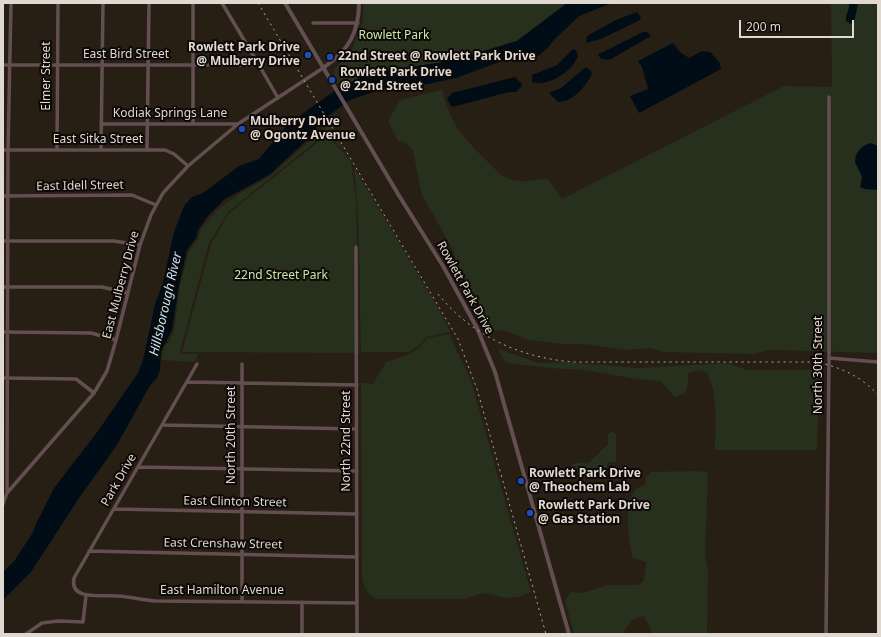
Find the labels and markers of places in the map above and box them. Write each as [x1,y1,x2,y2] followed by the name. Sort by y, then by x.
[188,41,300,69] place label: Rowlett Park Drive @ Mulberry Drive
[303,50,313,60] marker: Rowlett Park Drive @ Mulberry Drive
[338,50,536,64] place label: 22nd Street @ Rowlett Park Drive
[325,52,335,62] marker: 22nd Street @ Rowlett Park Drive
[340,66,452,94] place label: Rowlett Park Drive @ 22nd Street
[327,75,337,85] marker: Rowlett Park Drive @ 22nd Street
[250,115,356,143] place label: Mulberry Drive @ Ogontz Avenue
[237,124,247,134] marker: Mulberry Drive @ Ogontz Avenue
[529,467,641,495] place label: Rowlett Park Drive @ Theochem Lab
[516,476,526,486] marker: Rowlett Park Drive @ Theochem Lab
[538,499,650,527] place label: Rowlett Park Drive @ Gas Station
[525,508,535,518] marker: Rowlett Park Drive @ Gas Station

